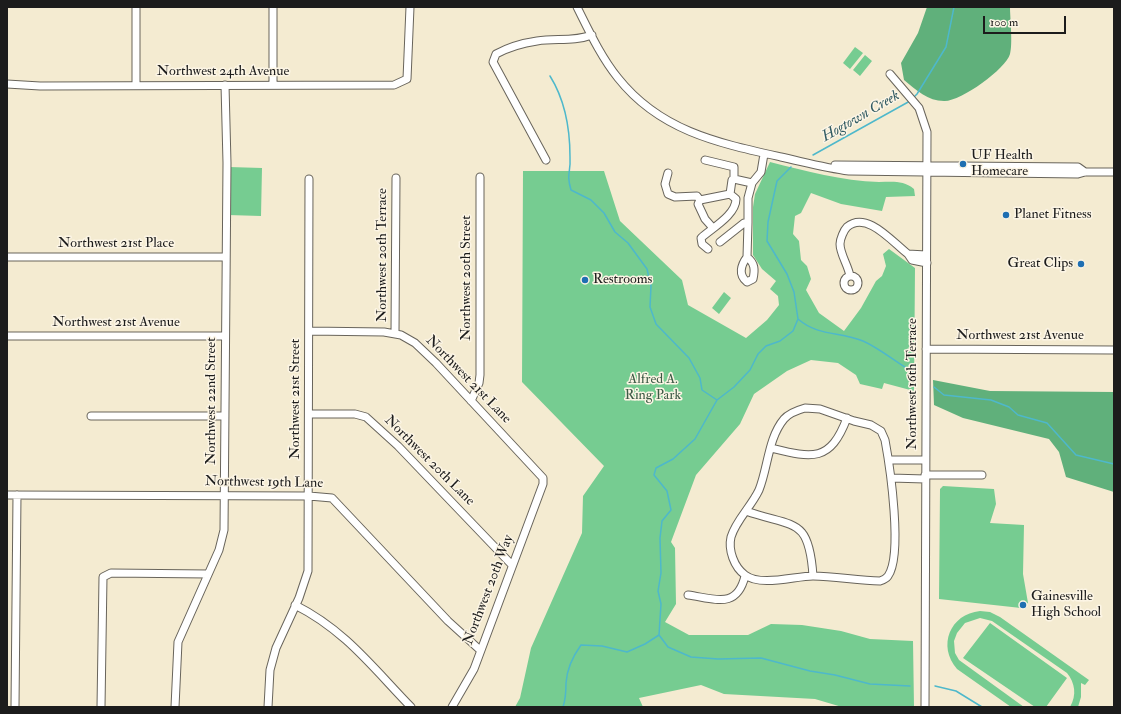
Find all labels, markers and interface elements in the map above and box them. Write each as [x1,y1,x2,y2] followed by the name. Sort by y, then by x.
[985,8,1068,34] scale bar
[990,15,1018,30] text: 100 m
[157,64,289,80] street label: Northwest 24th Avenue
[819,87,903,147] water label: Hogtown Creek
[971,148,1033,180] place label: UF Health Homecare
[958,159,968,169] marker: UF Health Homecare
[375,188,391,322] street label: Northwest 20th Terrace
[1014,207,1092,223] place label: Planet Fitness
[1001,210,1011,220] marker: Planet Fitness
[459,215,475,341] street label: Northwest 20th Street
[58,236,174,252] street label: Northwest 21st Place
[1008,256,1073,272] place label: Great Clips
[1076,259,1086,269] marker: Great Clips
[593,272,652,288] place label: Restrooms
[580,275,590,285] marker: Restrooms
[52,315,180,331] street label: Northwest 21st Avenue
[905,318,921,450] street label: Northwest 16th Terrace
[956,328,1084,344] street label: Northwest 21st Avenue
[422,332,514,428] street label: Northwest 21st Lane
[204,337,220,465] street label: Northwest 22nd Street
[288,339,304,459] street label: Northwest 21st Street
[625,372,681,404] park label: Alfred A. Ring Park
[380,412,478,510] street label: Northwest 20th Lane
[205,474,323,492] street label: Northwest 19th Lane
[460,533,518,647] street label: Northwest 20th Way
[1031,589,1101,622] place label: Gainesville High School
[1018,600,1028,610] marker: Gainesville High School

